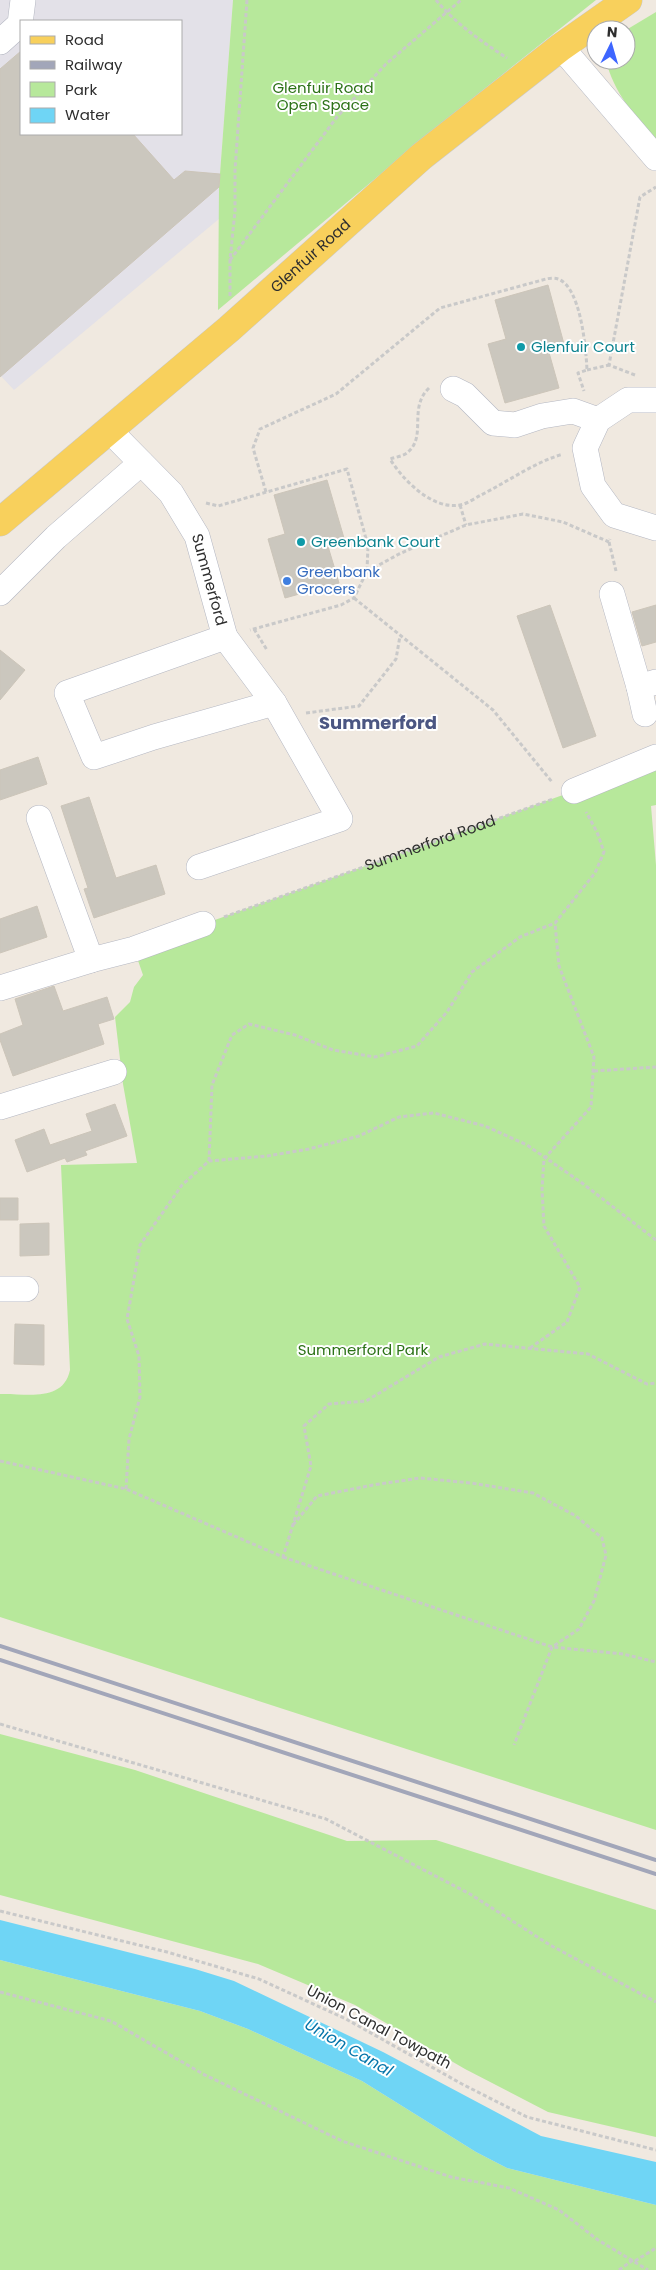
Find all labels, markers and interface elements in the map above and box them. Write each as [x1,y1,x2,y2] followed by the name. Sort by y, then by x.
[20,20,182,135] legend
[586,20,636,70] north arrow
[606,22,618,42] text: N
[65,29,104,50] text: Road
[65,54,123,75] text: Railway
[272,77,374,115] park label: Glenfuir Road Open Space
[65,79,97,100] text: Park
[65,104,111,125] text: Water
[266,214,355,297] street label: Glenfuir Road
[531,336,635,357] place label: Glenfuir Court
[515,341,527,353] marker: Glenfuir Court
[187,531,232,628] street label: Summerford
[311,531,440,552] place label: Greenbank Court
[295,536,307,548] marker: Greenbank Court
[297,561,380,599] place label: Greenbank Grocers
[281,575,293,587] marker: Greenbank Grocers
[319,710,437,735] district label: Summerford
[362,809,498,876] street label: Summerford Road
[298,1339,429,1360] park label: Summerford Park
[304,1981,454,2073] street label: Union Canal Towpath
[302,2014,396,2080] water label: Union Canal

